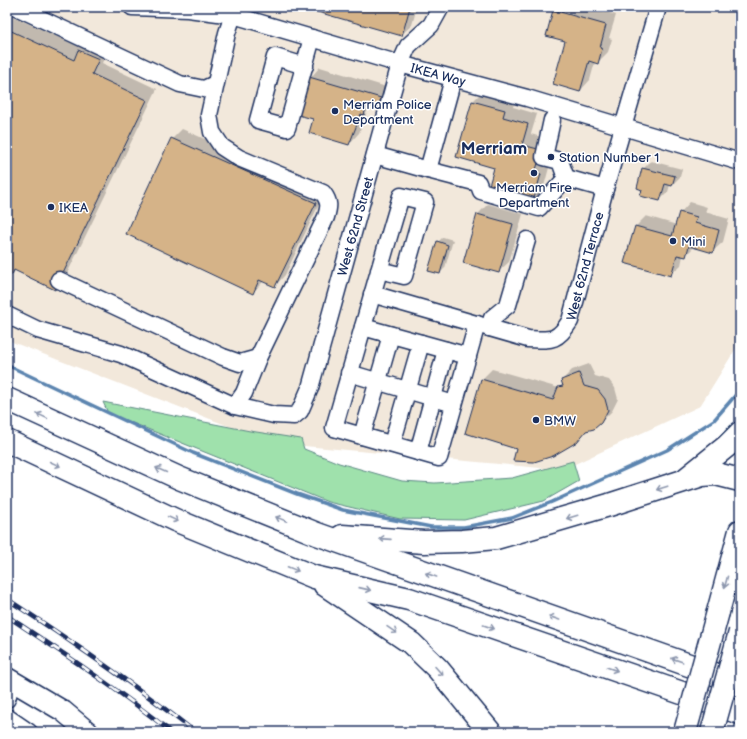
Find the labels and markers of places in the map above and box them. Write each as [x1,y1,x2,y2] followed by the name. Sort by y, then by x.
[343,97,432,128] place label: Merriam Police Department
[330,106,340,116] marker: Merriam Police Department
[559,150,659,166] place label: Station Number 1
[546,152,556,162] marker: Station Number 1
[529,168,539,178] marker: Merriam Fire Department
[496,180,572,211] place label: Merriam Fire Department
[59,200,88,216] place label: IKEA
[46,202,56,212] marker: IKEA
[681,234,706,250] place label: Mini
[668,236,678,246] marker: Mini
[544,413,576,429] place label: BMW
[531,415,541,425] marker: BMW

